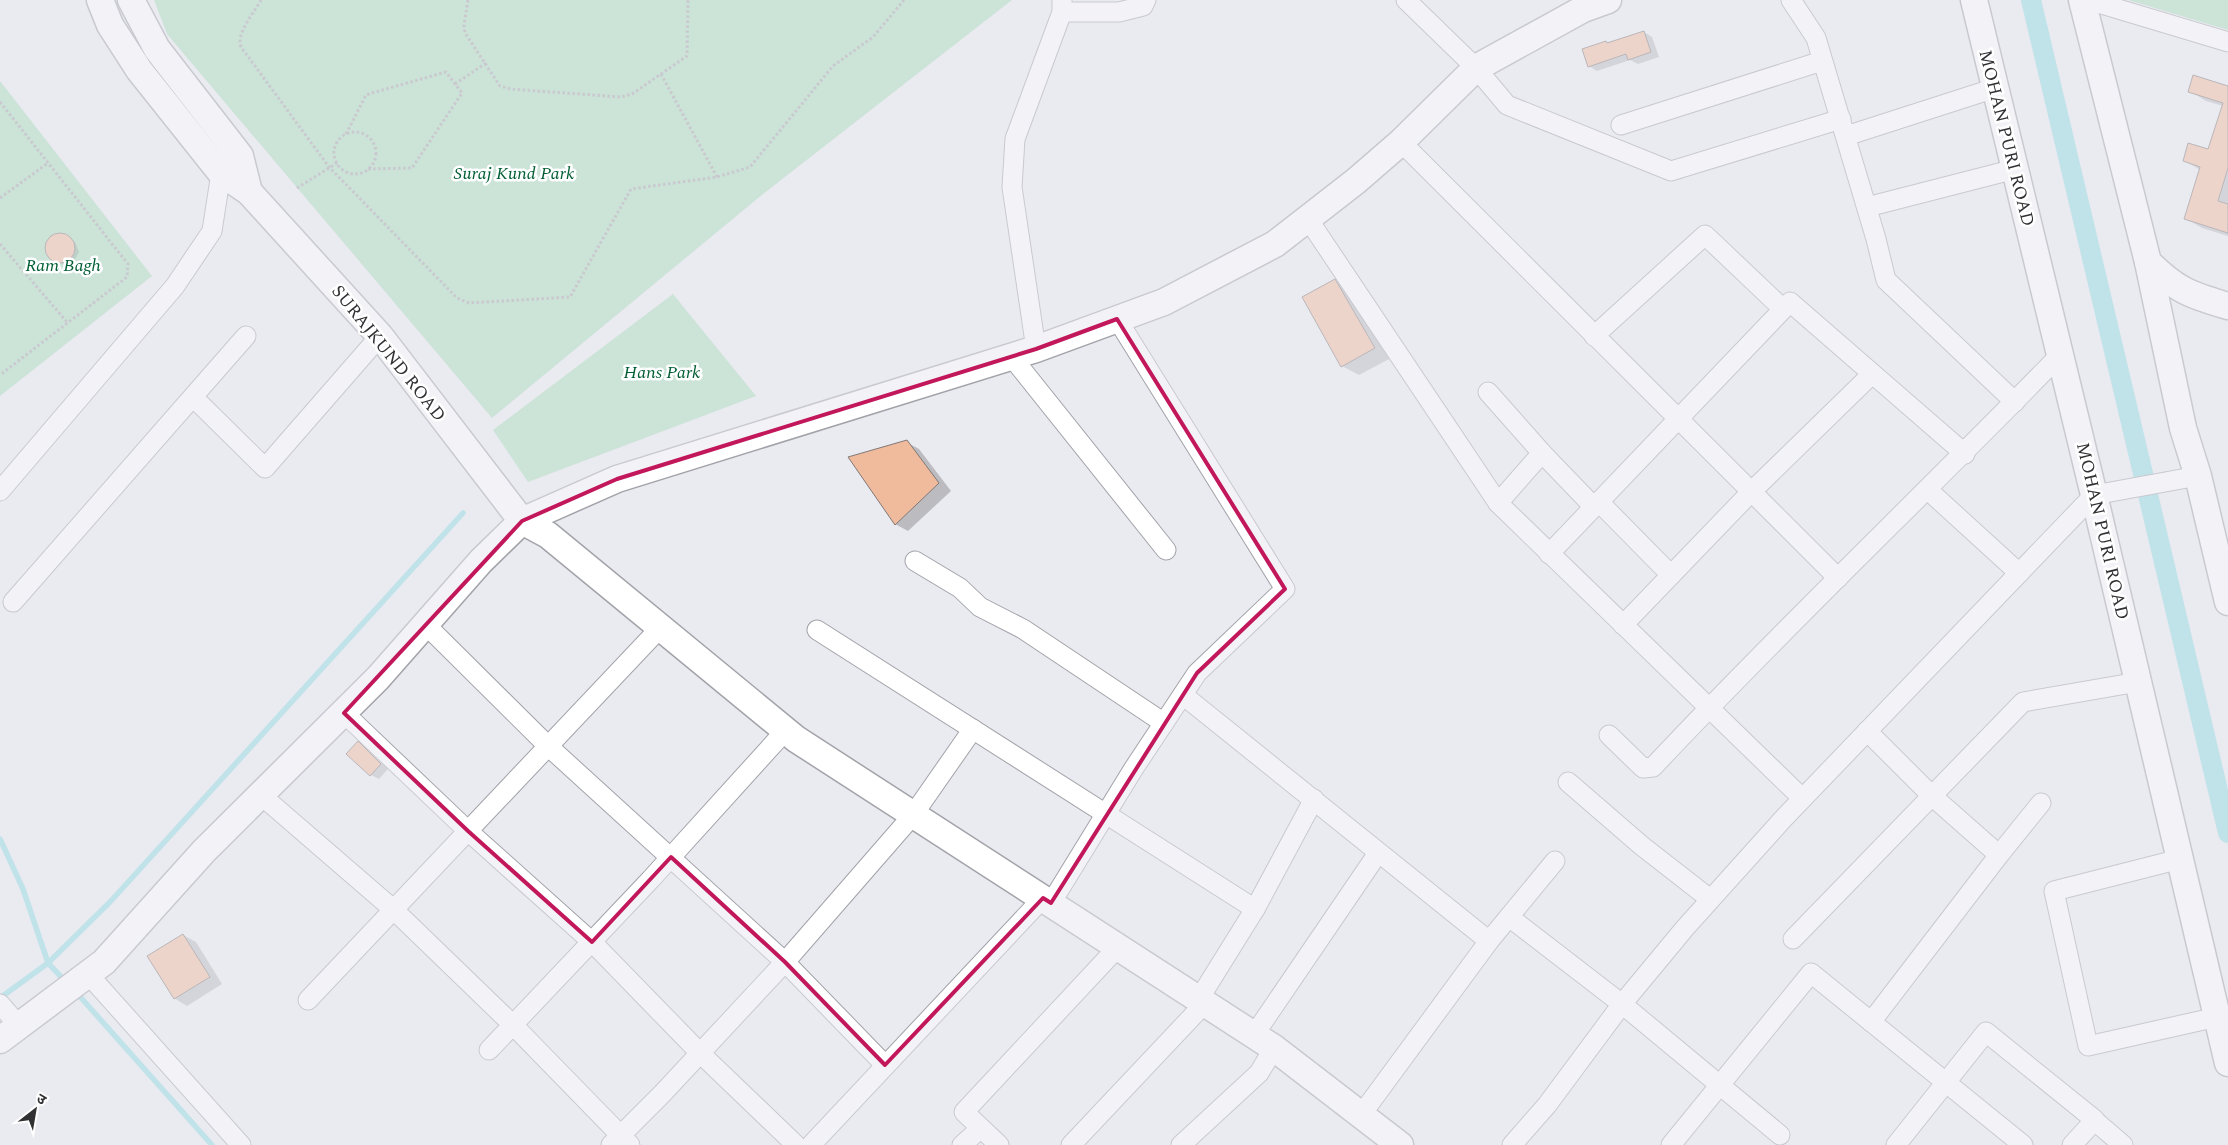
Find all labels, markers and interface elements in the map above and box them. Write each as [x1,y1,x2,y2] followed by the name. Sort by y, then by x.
[1971,47,2042,229] street label: MOHAN PURI ROAD
[454,160,575,187] park label: Suraj Kund Park
[25,252,101,279] park label: Ram Bagh
[325,279,452,428] street label: SURAJKUND ROAD
[623,359,701,386] park label: Hans Park
[2069,440,2136,622] street label: MOHAN PURI ROAD
[10,1085,60,1135] north arrow
[33,1088,51,1111] text: उ

